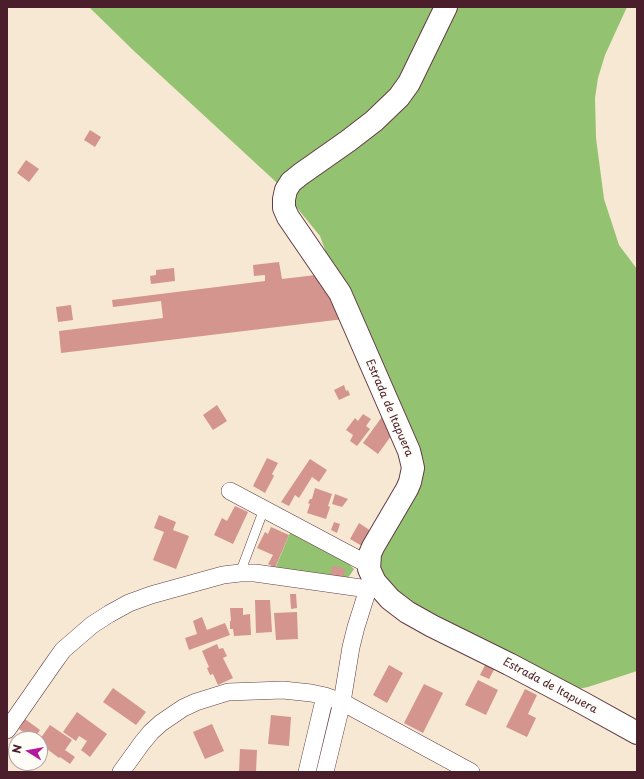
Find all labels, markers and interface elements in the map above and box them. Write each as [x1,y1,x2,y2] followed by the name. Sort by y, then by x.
[362,357,416,459] street label: Estrada de Itapuera
[501,656,599,716] street label: Estrada de Itapuera
[8,731,48,771] north arrow
[8,743,26,755] text: N

